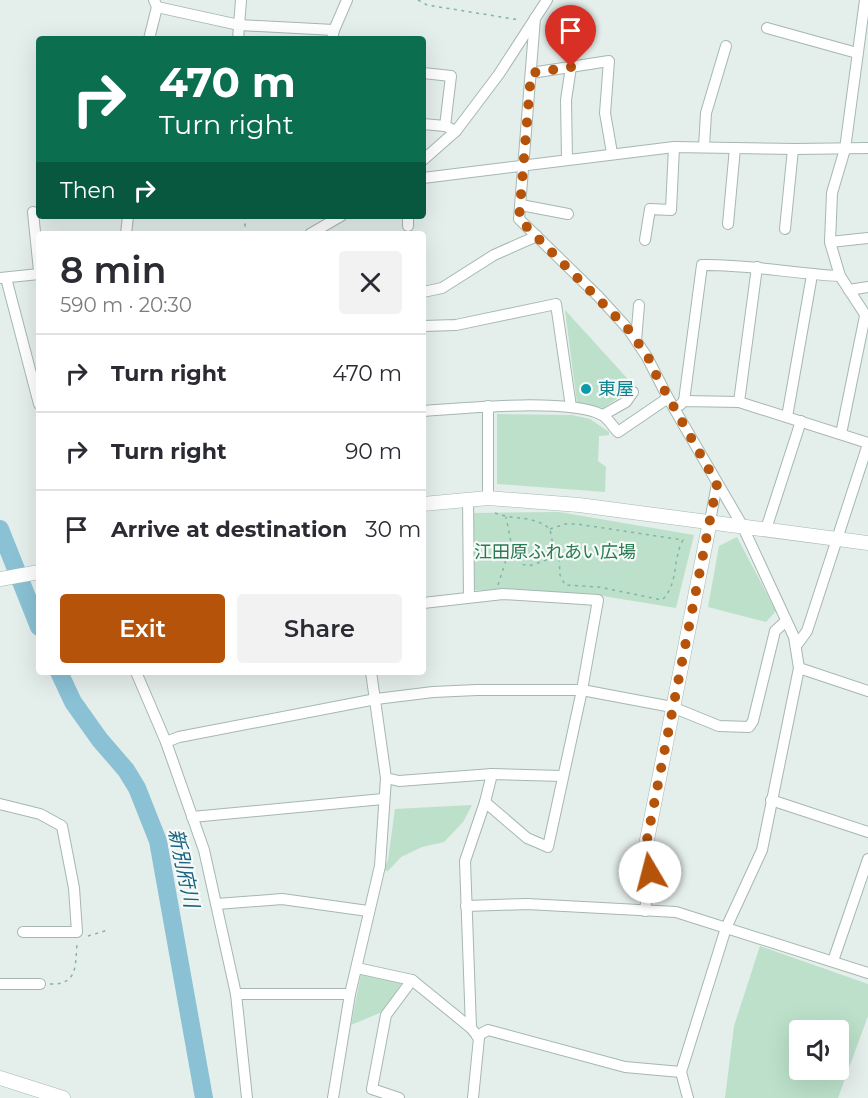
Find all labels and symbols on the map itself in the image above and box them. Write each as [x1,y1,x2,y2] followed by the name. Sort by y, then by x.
[545,5,596,67] pin
[598,378,634,400] place label: 東屋
[579,382,593,396] marker: 東屋
[474,541,636,563] park label: 江田原ふれあい広場
[164,826,204,912] water label: 新別府川
[618,840,682,904] position arrow

